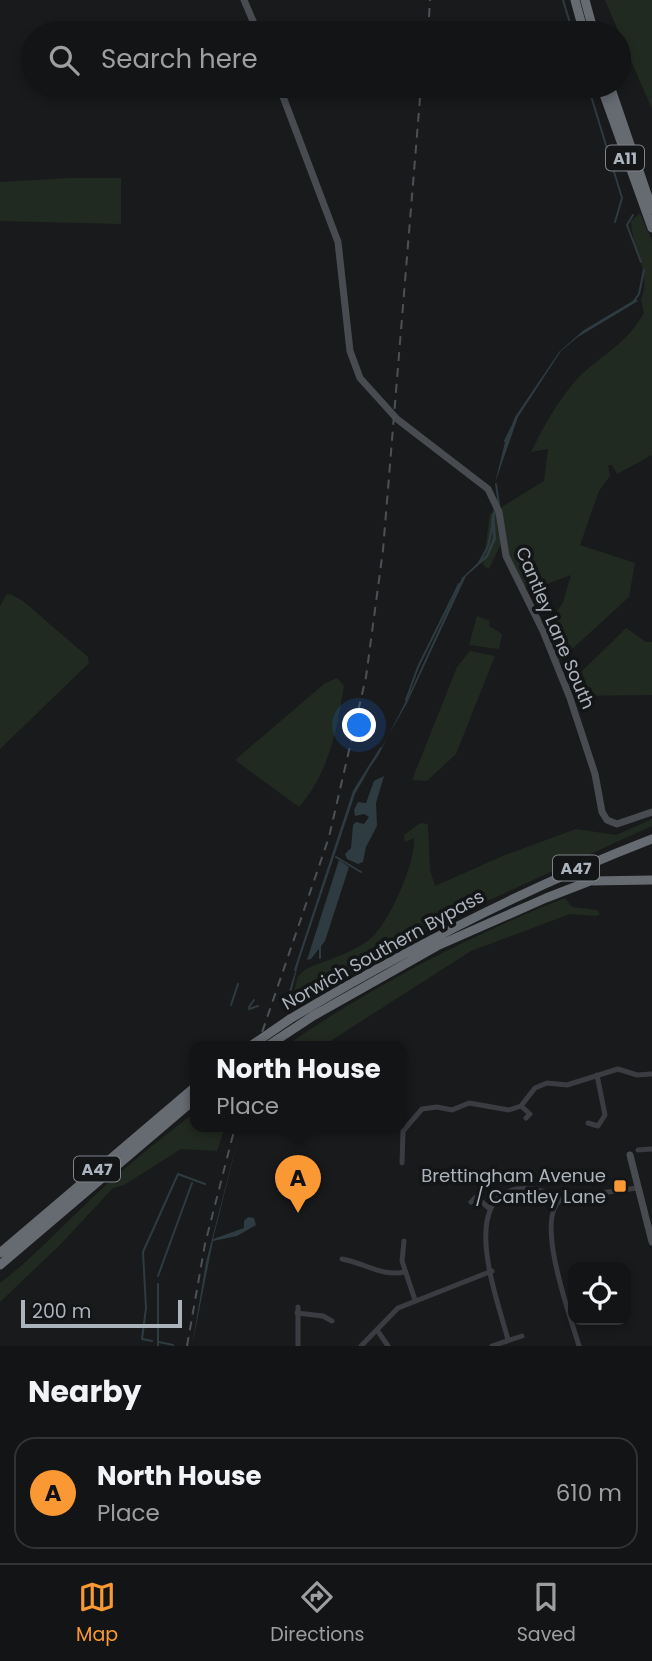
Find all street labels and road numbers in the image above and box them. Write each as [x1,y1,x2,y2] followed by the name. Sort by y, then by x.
[606,146,644,170] road number: A11
[510,543,601,713] street label: Cantley Lane South
[553,856,599,880] road number: A47
[277,883,488,1016] street label: Norwich Southern Bypass
[74,1156,120,1182] road number: A47

